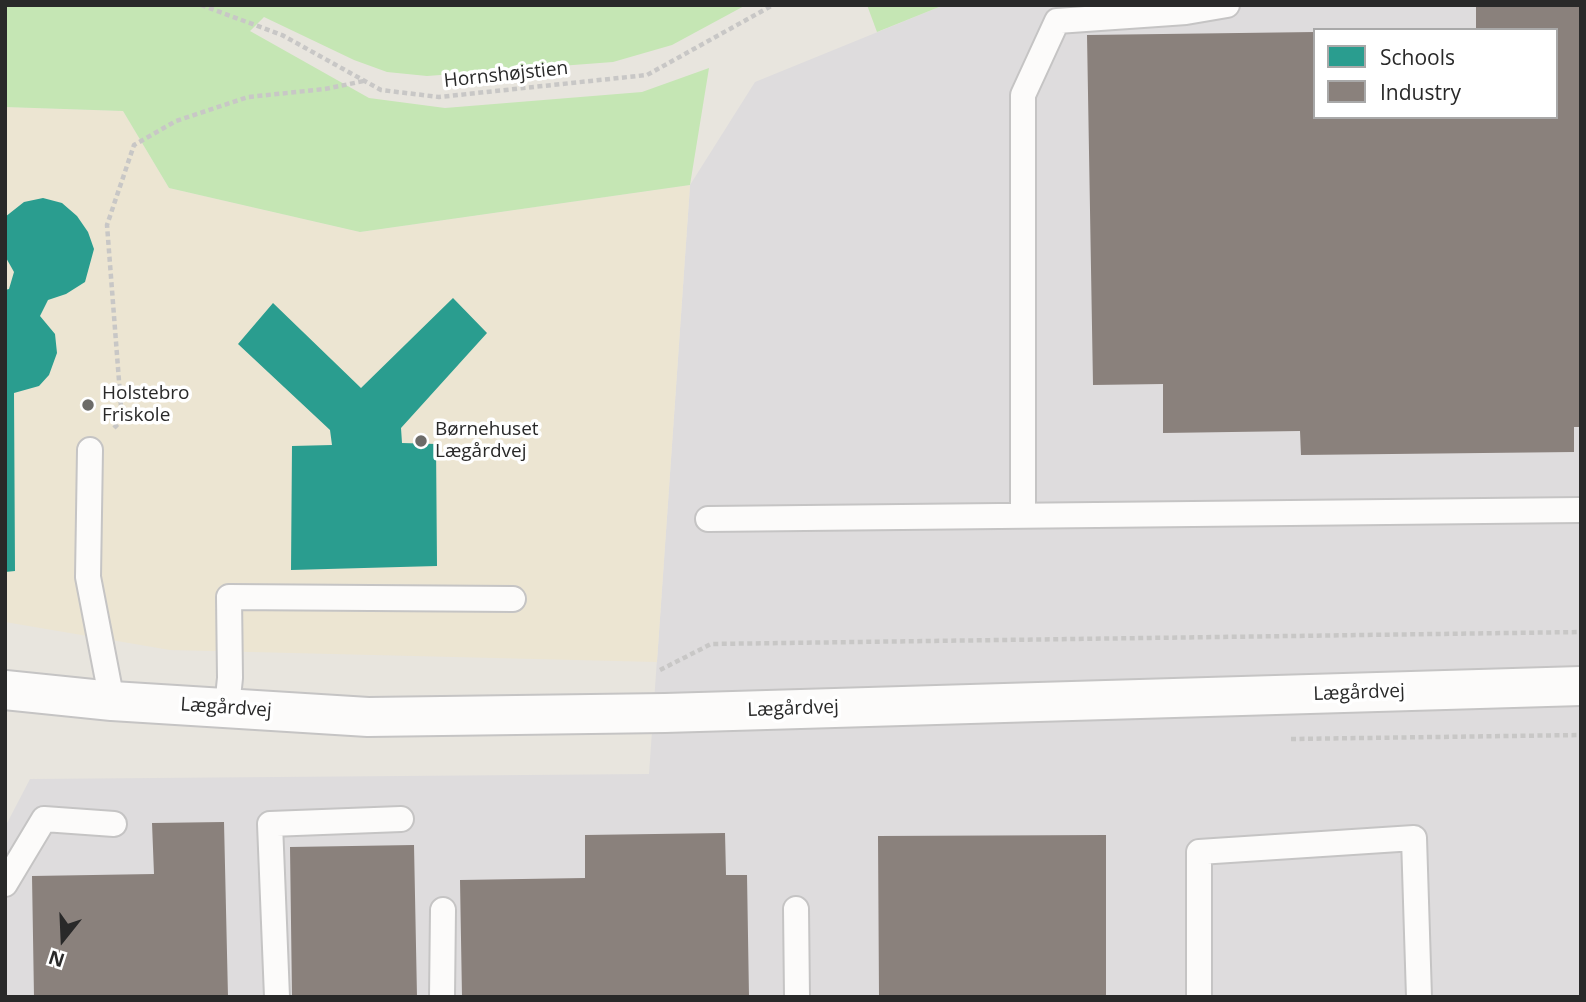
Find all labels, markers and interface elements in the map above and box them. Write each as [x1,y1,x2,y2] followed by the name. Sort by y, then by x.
[1313,28,1558,119] legend
[1380,43,1455,71] text: Schools
[443,57,569,93] street label: Hornshøjstien
[1380,78,1461,106] text: Industry
[102,383,190,427] place label: Holstebro Friskole
[80,397,96,413] marker: Holstebro Friskole
[435,419,539,463] place label: Børnehuset Lægårdvej
[413,433,429,449] marker: Børnehuset Lægårdvej
[1313,680,1405,706] street label: Lægårdvej
[180,693,272,723] street label: Lægårdvej
[747,696,839,722] street label: Lægårdvej
[28,904,98,974] north arrow
[45,944,68,974] text: N

